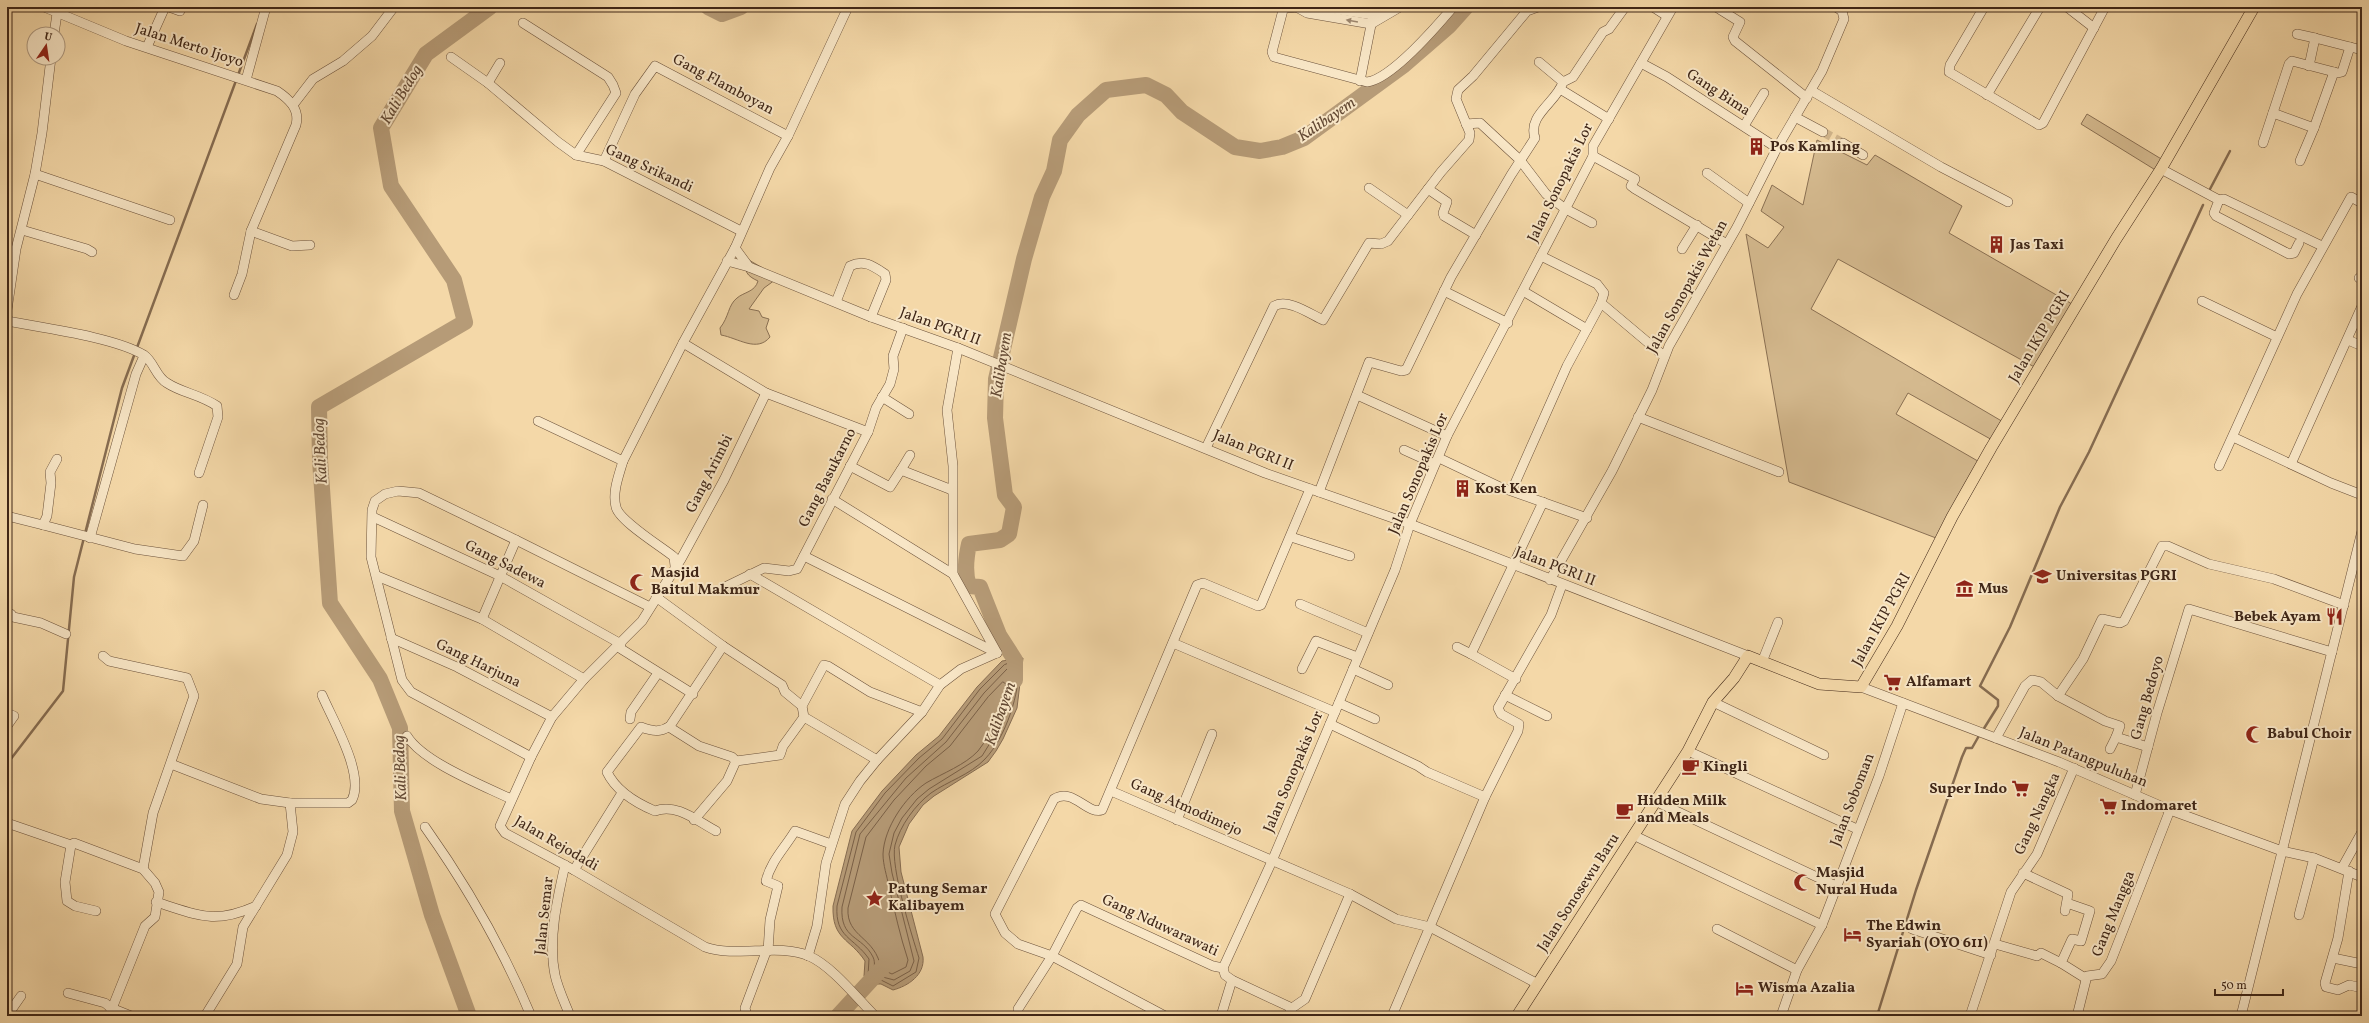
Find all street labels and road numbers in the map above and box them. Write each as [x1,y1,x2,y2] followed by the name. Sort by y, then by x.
[132,19,246,73] street label: Jalan Merto Ijoyo
[669,49,778,121] street label: Gang Flamboyan
[1682,64,1754,122] street label: Gang Bima
[1523,120,1599,246] street label: Jalan Sonopakis Lor
[602,139,696,199] street label: Gang Srikandi
[1642,216,1734,358] street label: Jalan Sonopakis Wetan
[2004,287,2076,387] street label: Jalan IKIP PGRI
[896,303,984,351] street label: Jalan PGRI II
[1384,410,1454,538] street label: Jalan Sonopakis Lor
[794,425,862,531] street label: Gang Basukarno
[1210,425,1296,477] street label: Jalan PGRI II
[681,431,739,517] street label: Gang Arimbi
[461,536,549,594] street label: Gang Sadewa
[1511,542,1599,592] street label: Jalan PGRI II
[1848,569,1916,671] street label: Jalan IKIP PGRI
[432,634,524,694] street label: Gang Harjuna
[2126,653,2170,743] street label: Gang Bedoyo
[1259,708,1329,836] street label: Jalan Sonopakis Lor
[2016,723,2150,793] street label: Jalan Patangpuluhan
[1826,750,1880,850] street label: Jalan Soboman
[2010,769,2066,859] street label: Gang Nangka
[1127,774,1245,842] street label: Gang Atmodimejo
[510,811,602,877] street label: Jalan Rejodadi
[1533,830,1625,956] street label: Jalan Sonosewu Baru
[2087,868,2141,960] street label: Gang Mangga
[530,876,560,956] street label: Jalan Semar
[1098,890,1222,962] street label: Gang Nduwarawati

